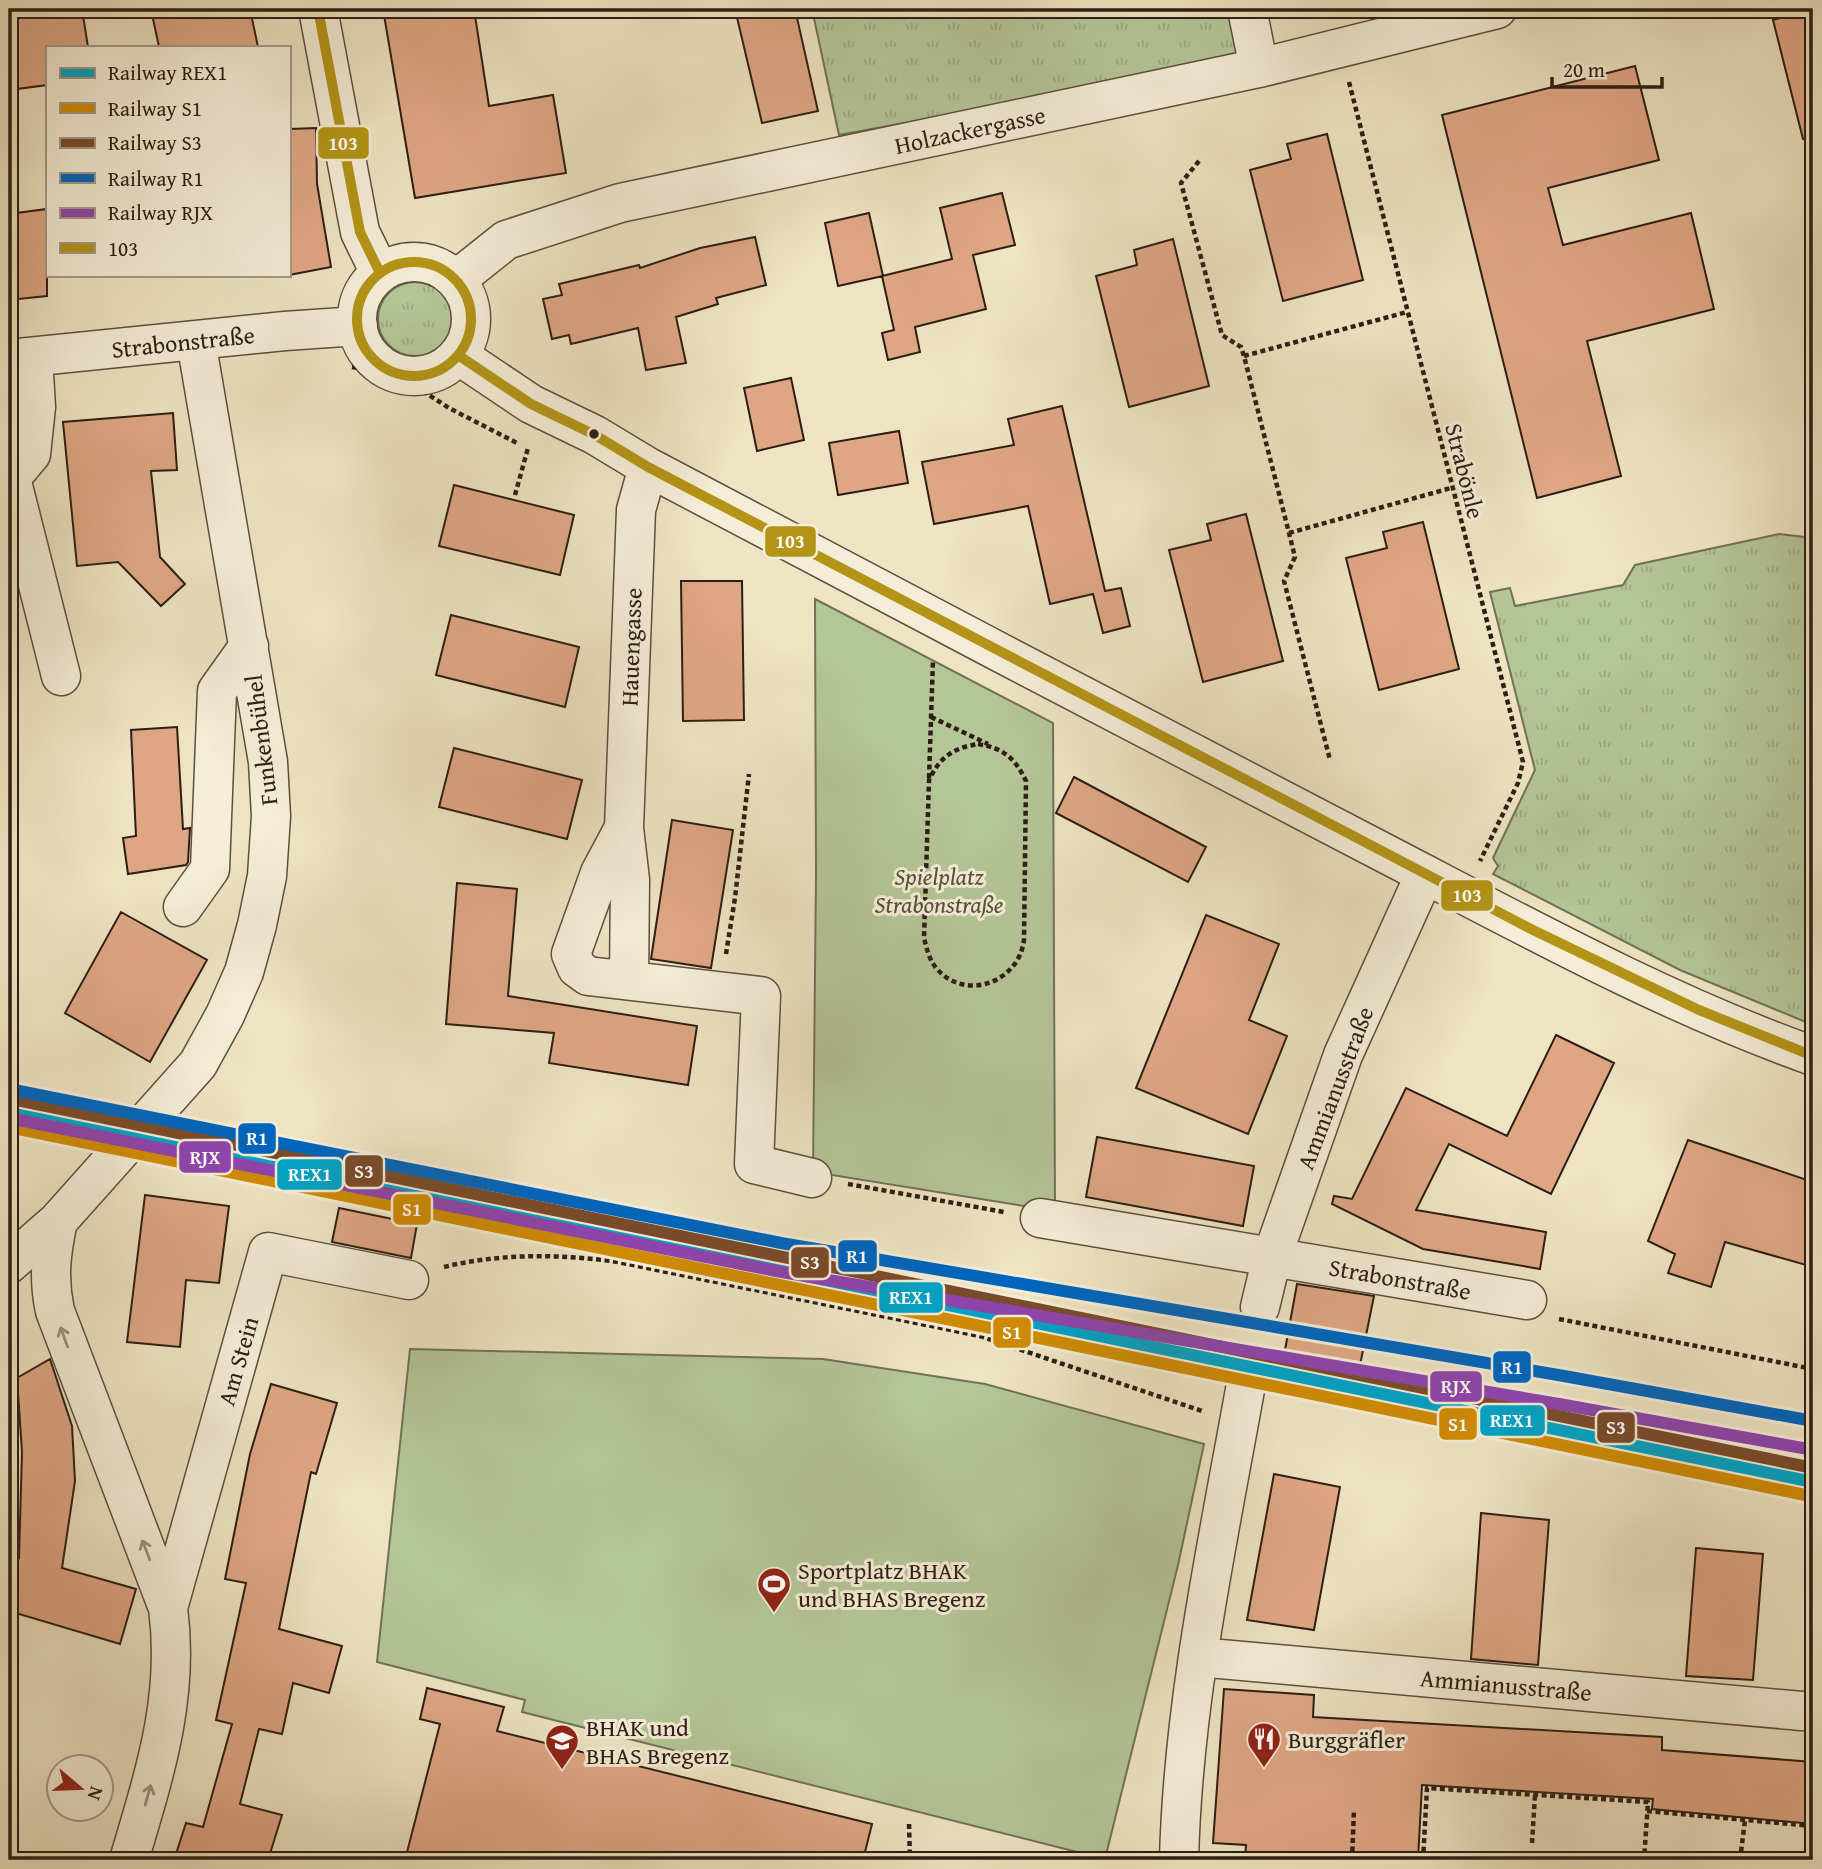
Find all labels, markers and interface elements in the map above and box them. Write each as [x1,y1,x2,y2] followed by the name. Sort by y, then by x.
[46,46,290,276] legend
[1552,46,1663,90] scale bar
[1563,54,1605,85] text: 20 m
[108,57,227,88] text: Railway REX1
[108,93,202,124] text: Railway S1
[891,97,1049,163] street label: Holzackergasse
[317,126,370,160] line badge: 103
[108,127,202,158] text: Railway S3
[328,129,358,157] text: 103
[108,163,204,194] text: Railway R1
[108,197,213,228] text: Railway RJX
[108,233,138,264] text: 103
[110,317,256,367] street label: Strabonstraße
[1436,420,1494,522] street label: Strabönle
[587,427,601,441] unlabelled marker
[764,525,817,558] line badge: 103
[775,527,805,555] text: 103
[611,587,651,707] street label: Hauengasse
[236,672,286,807] street label: Funkenbühel
[874,859,1004,922] park label: Spielplatz Strabonstraße
[1440,879,1494,912] line badge: 103
[1452,881,1482,909] text: 103
[1288,1001,1382,1175] street label: Ammianusstraße
[237,1122,277,1155] line badge: R1
[246,1124,268,1152] text: R1
[178,1140,232,1174] line badge: RJX
[190,1143,220,1171] text: RJX
[344,1154,384,1188] line badge: S3
[354,1157,374,1185] text: S3
[276,1158,343,1191] line badge: REX1
[288,1160,332,1188] text: REX1
[392,1193,432,1226] line badge: S1
[402,1195,422,1223] text: S1
[837,1239,878,1273] line badge: R1
[846,1242,868,1270] text: R1
[790,1246,830,1279] line badge: S3
[800,1248,820,1276] text: S3
[1326,1249,1474,1309] street label: Strabonstraße
[878,1281,944,1314] line badge: REX1
[889,1283,933,1311] text: REX1
[209,1312,268,1410] street label: Am Stein
[992,1316,1032,1349] line badge: S1
[1002,1318,1022,1346] text: S1
[57,1327,69,1349] one-way arrow
[1492,1350,1532,1384] line badge: R1
[1501,1353,1523,1381] text: R1
[1429,1370,1483,1403] line badge: RJX
[1441,1372,1471,1400] text: RJX
[1479,1404,1546,1437] line badge: REX1
[1490,1406,1534,1434] text: REX1
[1438,1407,1478,1441] line badge: S1
[1448,1410,1468,1438] text: S1
[1596,1411,1636,1444] line badge: S3
[1606,1413,1626,1441] text: S3
[138,1539,151,1561] one-way arrow
[798,1553,985,1616] place label: Sportplatz BHAK und BHAS Bregenz
[755,1565,793,1614] sports icon: Sportplatz BHAK und BHAS Bregenz
[1419,1660,1593,1710] street label: Ammianusstraße
[586,1710,729,1773] place label: BHAK und BHAS Bregenz
[1245,1720,1283,1769] restaurant icon: Burggräfler
[543,1722,581,1771] school or university icon: BHAK und BHAS Bregenz
[1288,1722,1405,1757] place label: Burggräfler
[46,1754,116,1824] north arrow
[81,1783,111,1804] text: N
[142,1784,155,1806] one-way arrow

